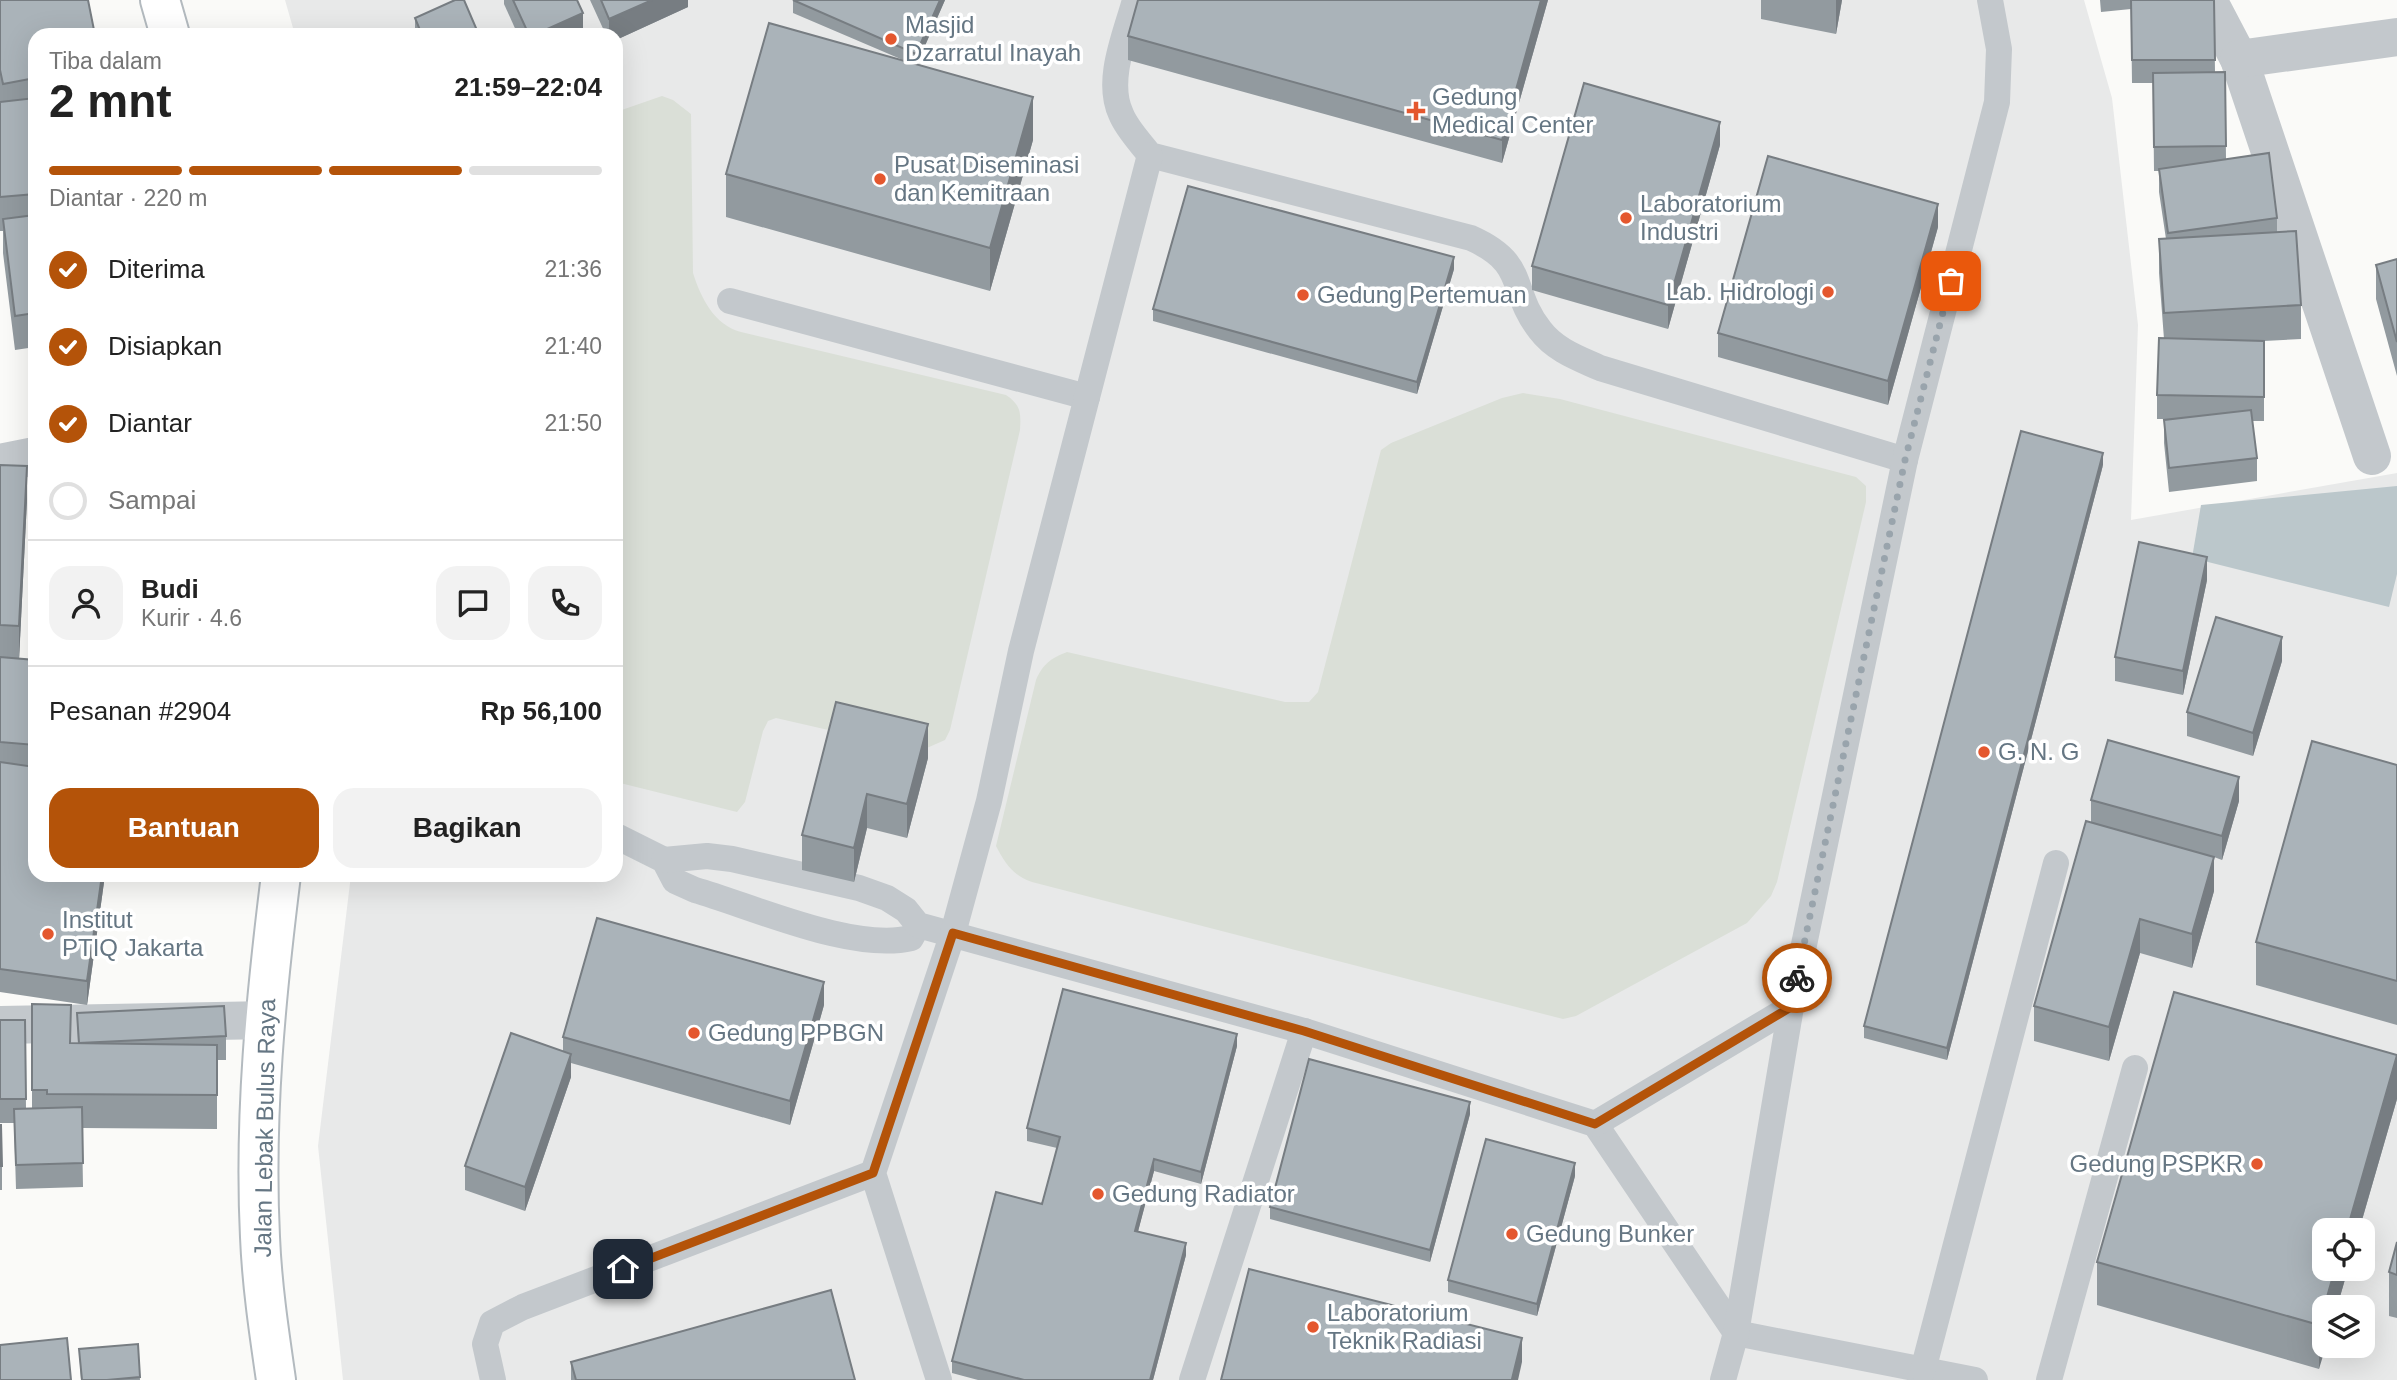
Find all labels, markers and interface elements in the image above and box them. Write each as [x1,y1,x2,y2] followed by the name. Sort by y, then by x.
[905,11,1081,66] place label: Masjid Dzarratul Inayah
[883,31,899,47] marker: Masjid Dzarratul Inayah
[49,48,162,74] text: Tiba dalam
[455,72,602,102] text: 21:59–22:04
[49,75,172,127] text: 2 mnt
[1432,83,1593,138] place label: Gedung Medical Center
[1406,101,1426,121] marker: Gedung Medical Center
[894,151,1079,206] place label: Pusat Diseminasi dan Kemitraan
[872,171,888,187] marker: Pusat Diseminasi dan Kemitraan
[49,185,208,211] text: Diantar · 220 m
[1640,190,1781,245] place label: Laboratorium Industri
[1618,210,1634,226] marker: Laboratorium Industri
[49,251,87,289] icon: check
[1921,251,1981,311] pin
[108,254,205,284] text: Diterima
[544,256,602,282] text: 21:36
[1932,262,1970,300] icon: bag
[1666,278,1814,305] place label: Lab. Hidrologi
[1317,281,1526,308] place label: Gedung Pertemuan
[1820,284,1836,300] marker: Lab. Hidrologi
[1295,287,1311,303] marker: Gedung Pertemuan
[49,328,87,366] icon: check
[108,331,222,361] text: Disiapkan
[544,333,602,359] text: 21:40
[49,405,87,443] icon: check
[108,408,192,438] text: Diantar
[544,410,602,436] text: 21:50
[108,485,196,515] text: Sampai
[49,566,123,640] button: person
[436,566,510,640] button: chat
[528,566,602,640] button: phone
[141,574,199,604] text: Budi
[141,605,242,631] text: Kurir · 4.6
[49,696,231,726] text: Pesanan #2904
[481,696,602,726] text: Rp 56,100
[1998,738,2079,765] place label: G. N. G
[1976,744,1992,760] marker: G. N. G
[49,788,319,868] button: Bantuan
[333,788,602,868] button: Bagikan
[62,906,204,961] place label: Institut PTIQ Jakarta
[40,926,56,942] marker: Institut PTIQ Jakarta
[1762,943,1832,1013] courier
[1778,959,1816,997] icon: bike
[249,998,280,1258] street label: Jalan Lebak Bulus Raya
[708,1019,884,1046] place label: Gedung PPBGN
[686,1025,702,1041] marker: Gedung PPBGN
[2070,1150,2243,1177] place label: Gedung PSPKR
[2249,1156,2265,1172] marker: Gedung PSPKR
[1112,1180,1295,1207] place label: Gedung Radiator
[1090,1186,1106,1202] marker: Gedung Radiator
[2312,1218,2375,1358] map controls
[2312,1218,2375,1281] button: locate
[1526,1220,1694,1247] place label: Gedung Bunker
[1504,1226,1520,1242] marker: Gedung Bunker
[593,1239,653,1299] pin
[604,1250,642,1288] icon: home
[2312,1295,2375,1358] button: layers
[1327,1299,1482,1354] place label: Laboratorium Teknik Radiasi
[1305,1319,1321,1335] marker: Laboratorium Teknik Radiasi

